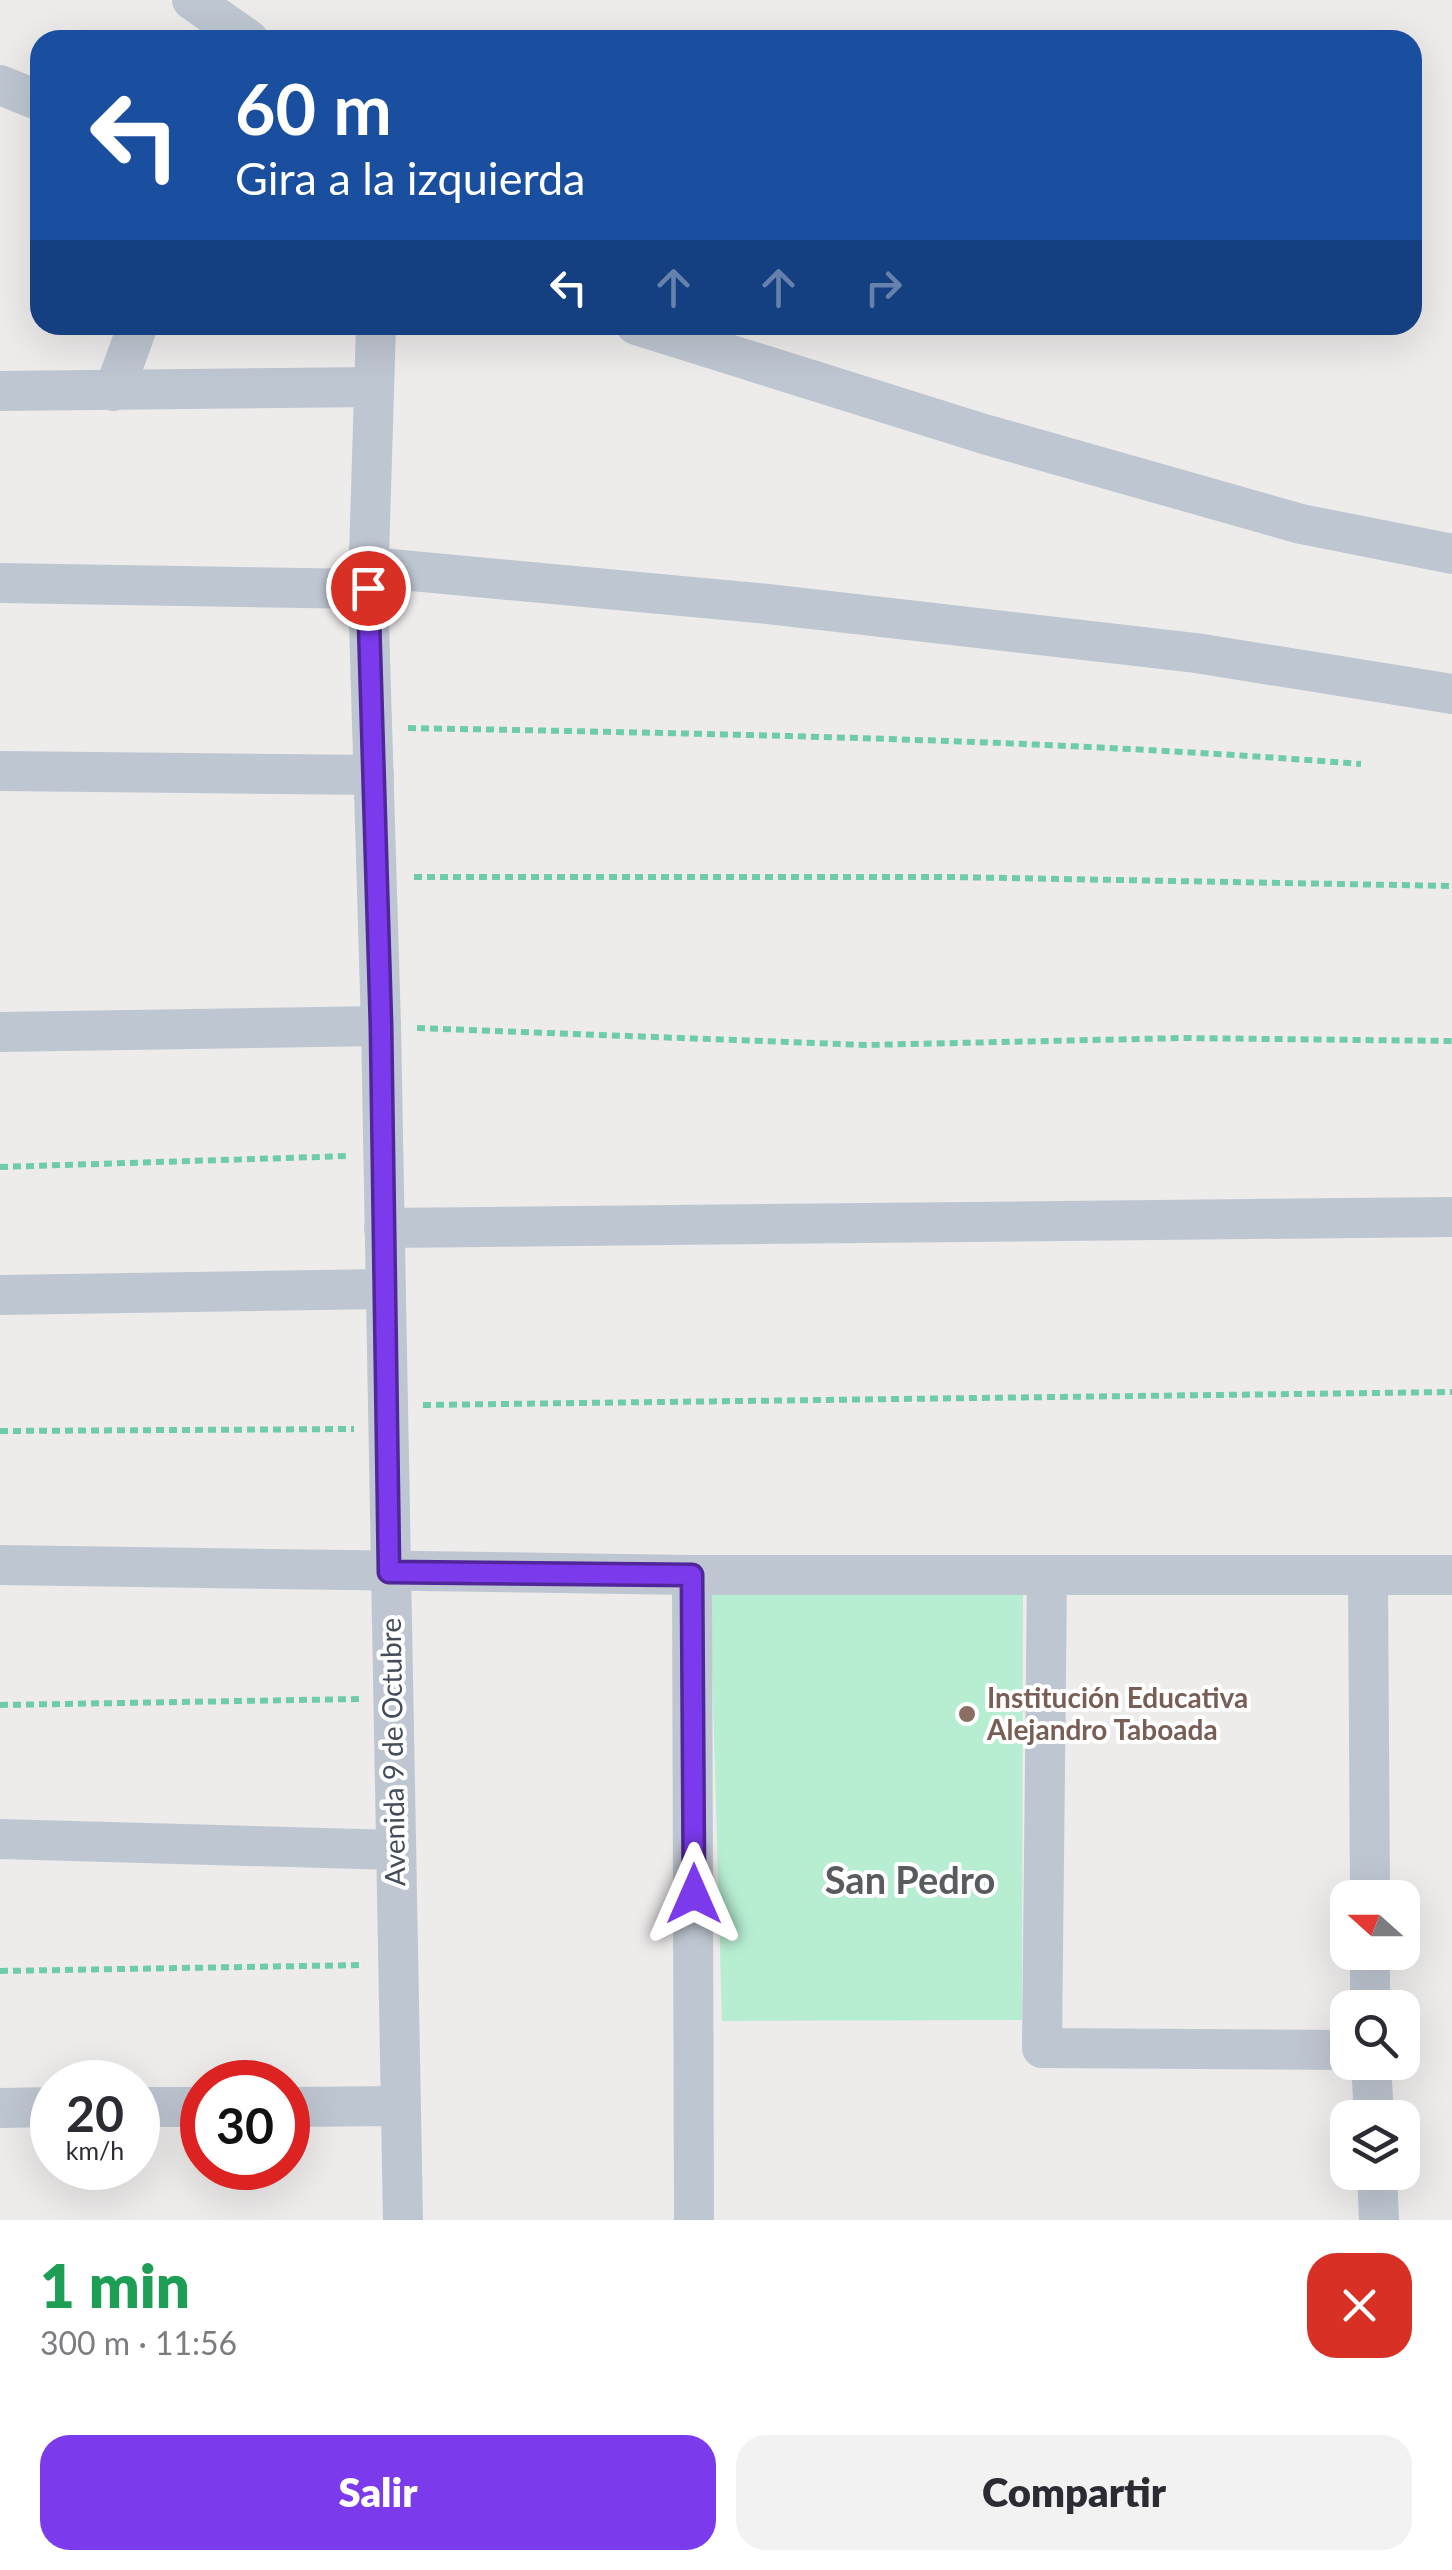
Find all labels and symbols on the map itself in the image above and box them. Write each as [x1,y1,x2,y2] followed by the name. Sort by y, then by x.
[326,546,411,631] pin
[373,1618,411,1886] street label: Avenida 9 de Octubre
[986,1680,1248,1746] place label: Institución Educativa Alejandro Taboada
[956,1703,978,1725] marker: Institución Educativa Alejandro Taboada
[642,1842,746,1946] position arrow
[825,1856,995,1902] district label: San Pedro
[1330,1880,1420,1970] north arrow
[180,2060,310,2190] speed limit sign: 30

